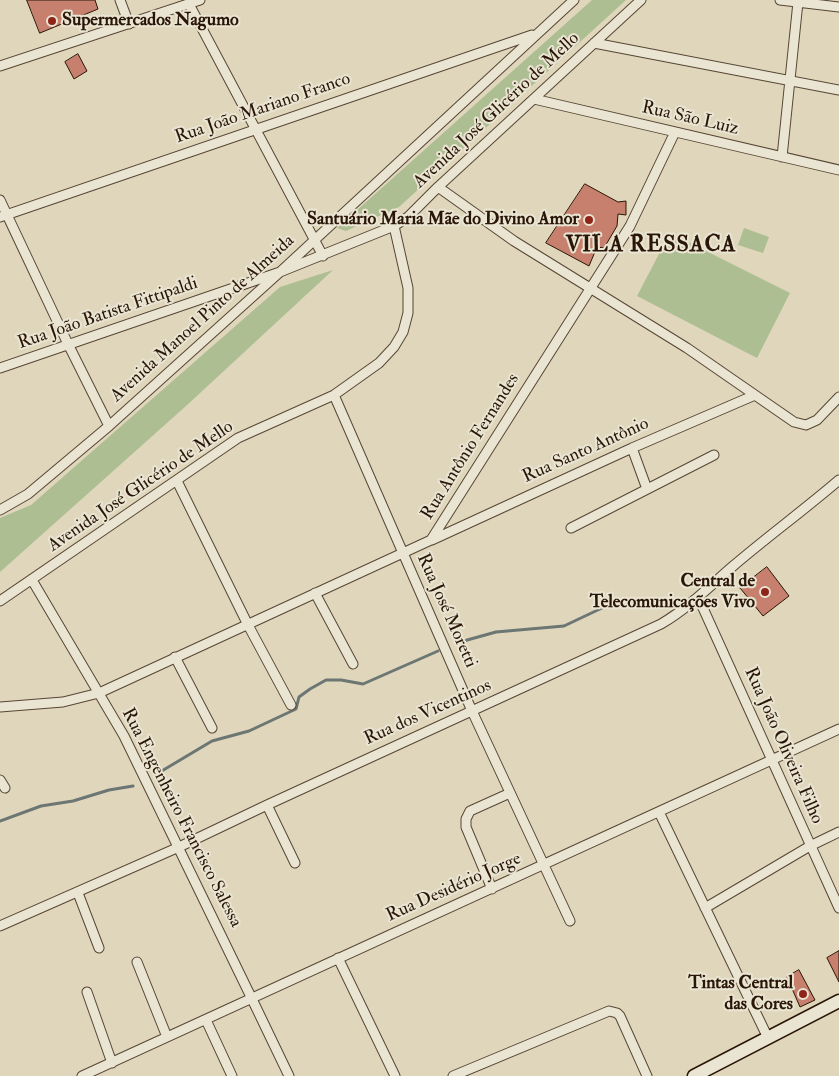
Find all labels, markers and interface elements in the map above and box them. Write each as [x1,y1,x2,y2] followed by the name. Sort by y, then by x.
[62,10,239,32] place label: Supermercados Nagumo
[46,15,58,27] marker: Supermercados Nagumo
[410,28,584,194] street label: Avenida José Glicério de Mello
[172,69,354,149] street label: Rua João Mariano Franco
[639,97,741,141] street label: Rua São Luiz
[307,209,579,231] place label: Santuário Maria Mãe do Divino Amor
[583,214,595,226] marker: Santuário Maria Mãe do Divino Amor
[107,231,299,407] street label: Avenida Manoel Pinto de Almeida
[564,233,738,259] district label: VILA RESSACA
[15,273,201,355] street label: Rua João Batista Fittipaldi
[417,370,525,524] street label: Rua Antônio Fernandes
[520,414,652,488] street label: Rua Santo Antônio
[44,417,238,557] street label: Avenida José Glicério de Mello
[411,551,481,671] street label: Rua José Moretti
[590,571,755,614] place label: Central de Telecomunicações Vivo
[759,586,771,598] marker: Central de Telecomunicações Vivo
[739,664,827,828] street label: Rua João Oliveira Filho
[361,675,495,751] street label: Rua dos Vicentinos
[116,705,246,931] street label: Rua Engenheiro Francisco Salessa
[383,849,525,927] street label: Rua Desidério Jorge
[688,973,793,1016] place label: Tintas Central das Cores
[797,988,809,1000] marker: Tintas Central das Cores

